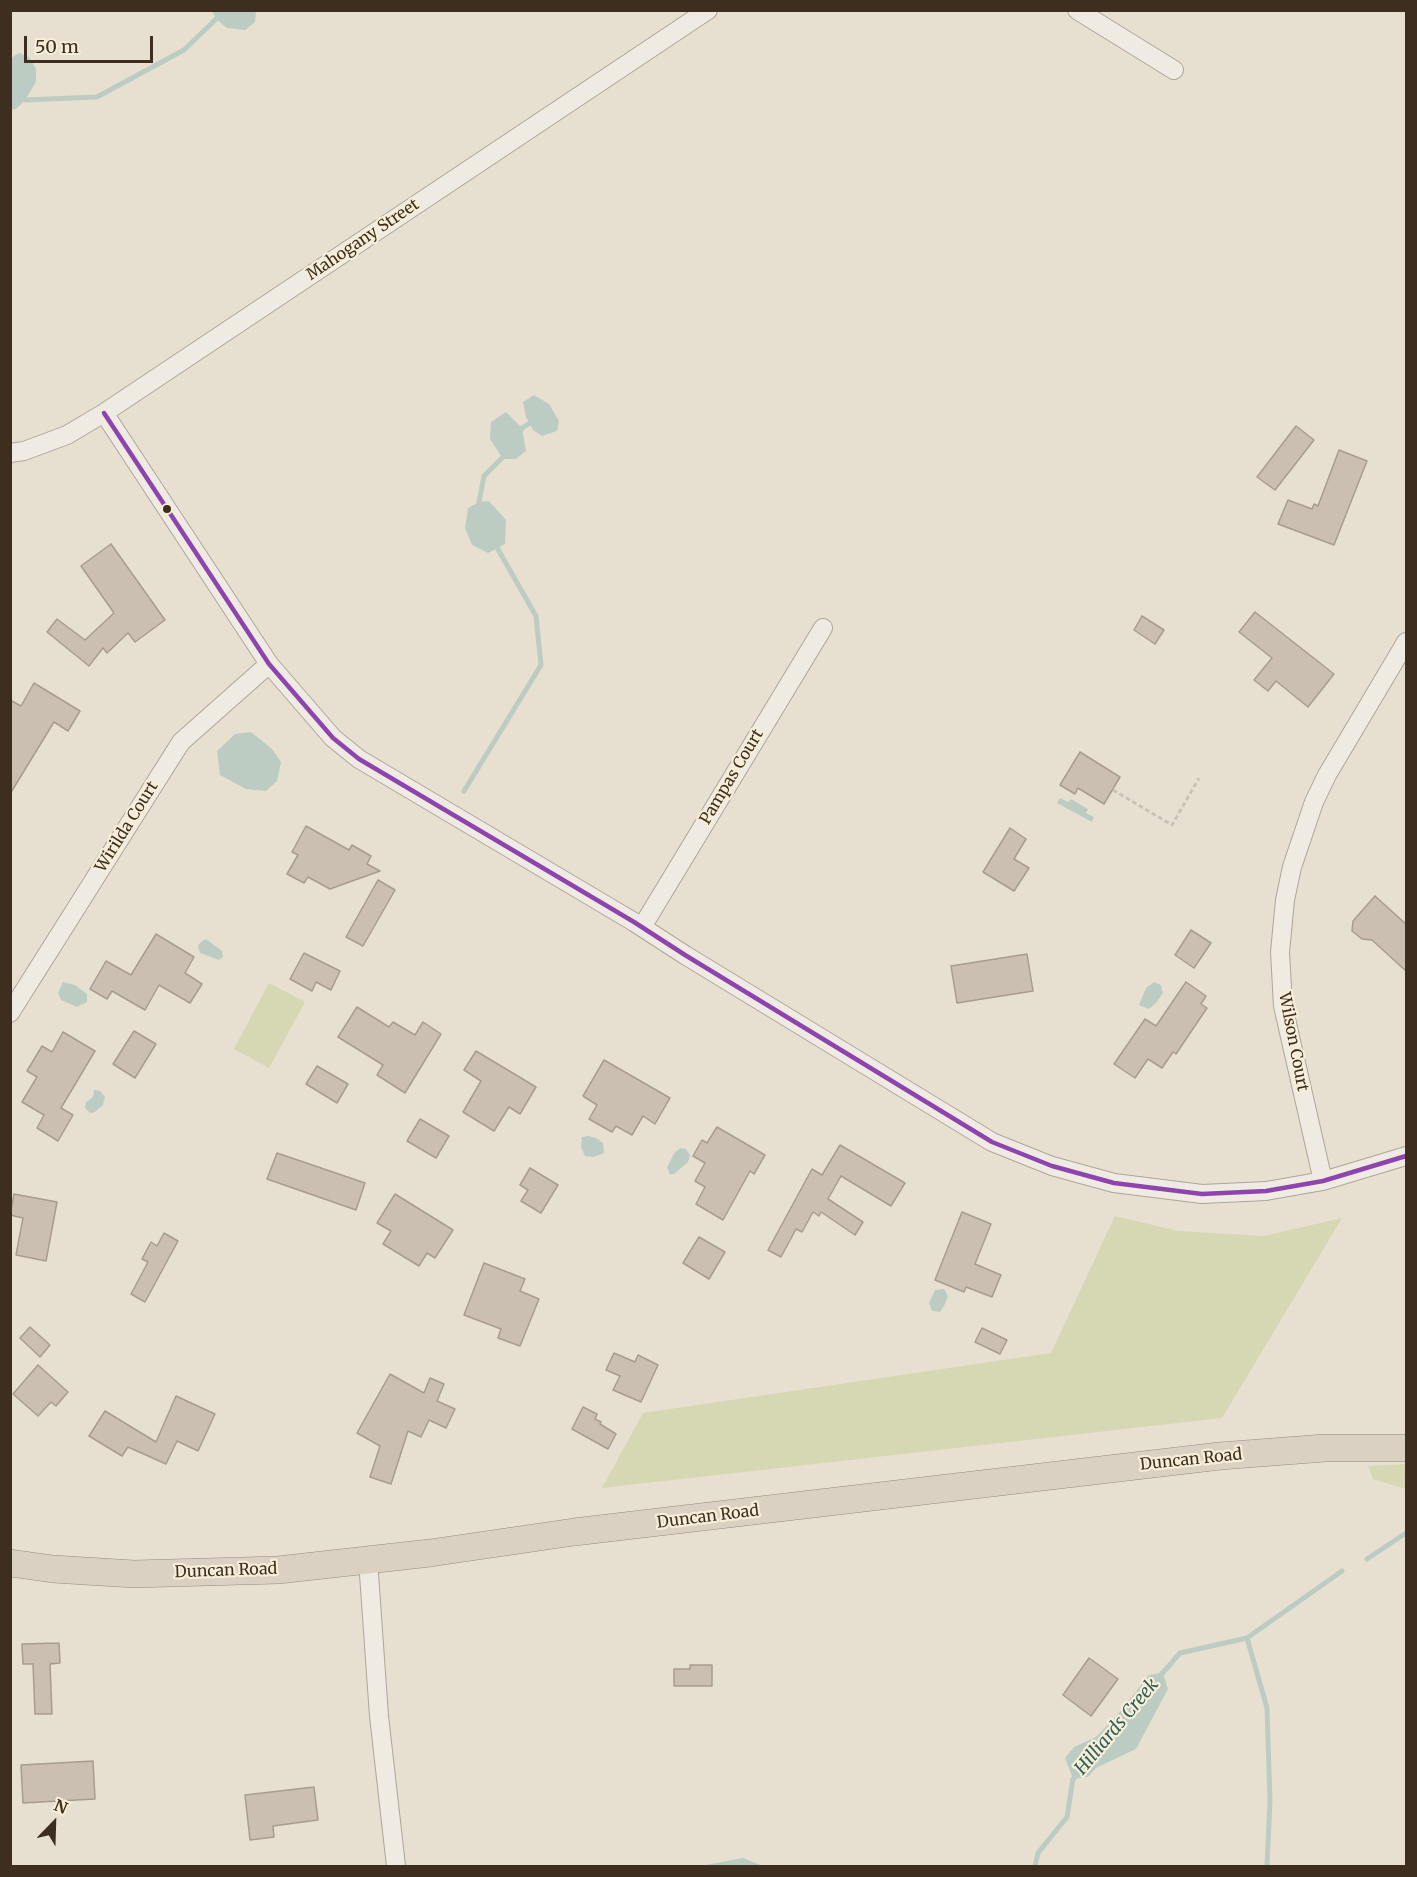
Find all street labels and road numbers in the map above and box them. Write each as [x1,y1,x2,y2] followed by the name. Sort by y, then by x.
[303,195,423,285] street label: Mahogany Street
[696,726,768,828] street label: Pampas Court
[91,778,163,876] street label: Wirilda Court
[1274,991,1312,1093] street label: Wilson Court
[1139,1445,1243,1475] street label: Duncan Road
[656,1501,760,1533] street label: Duncan Road
[174,1560,278,1582] street label: Duncan Road

